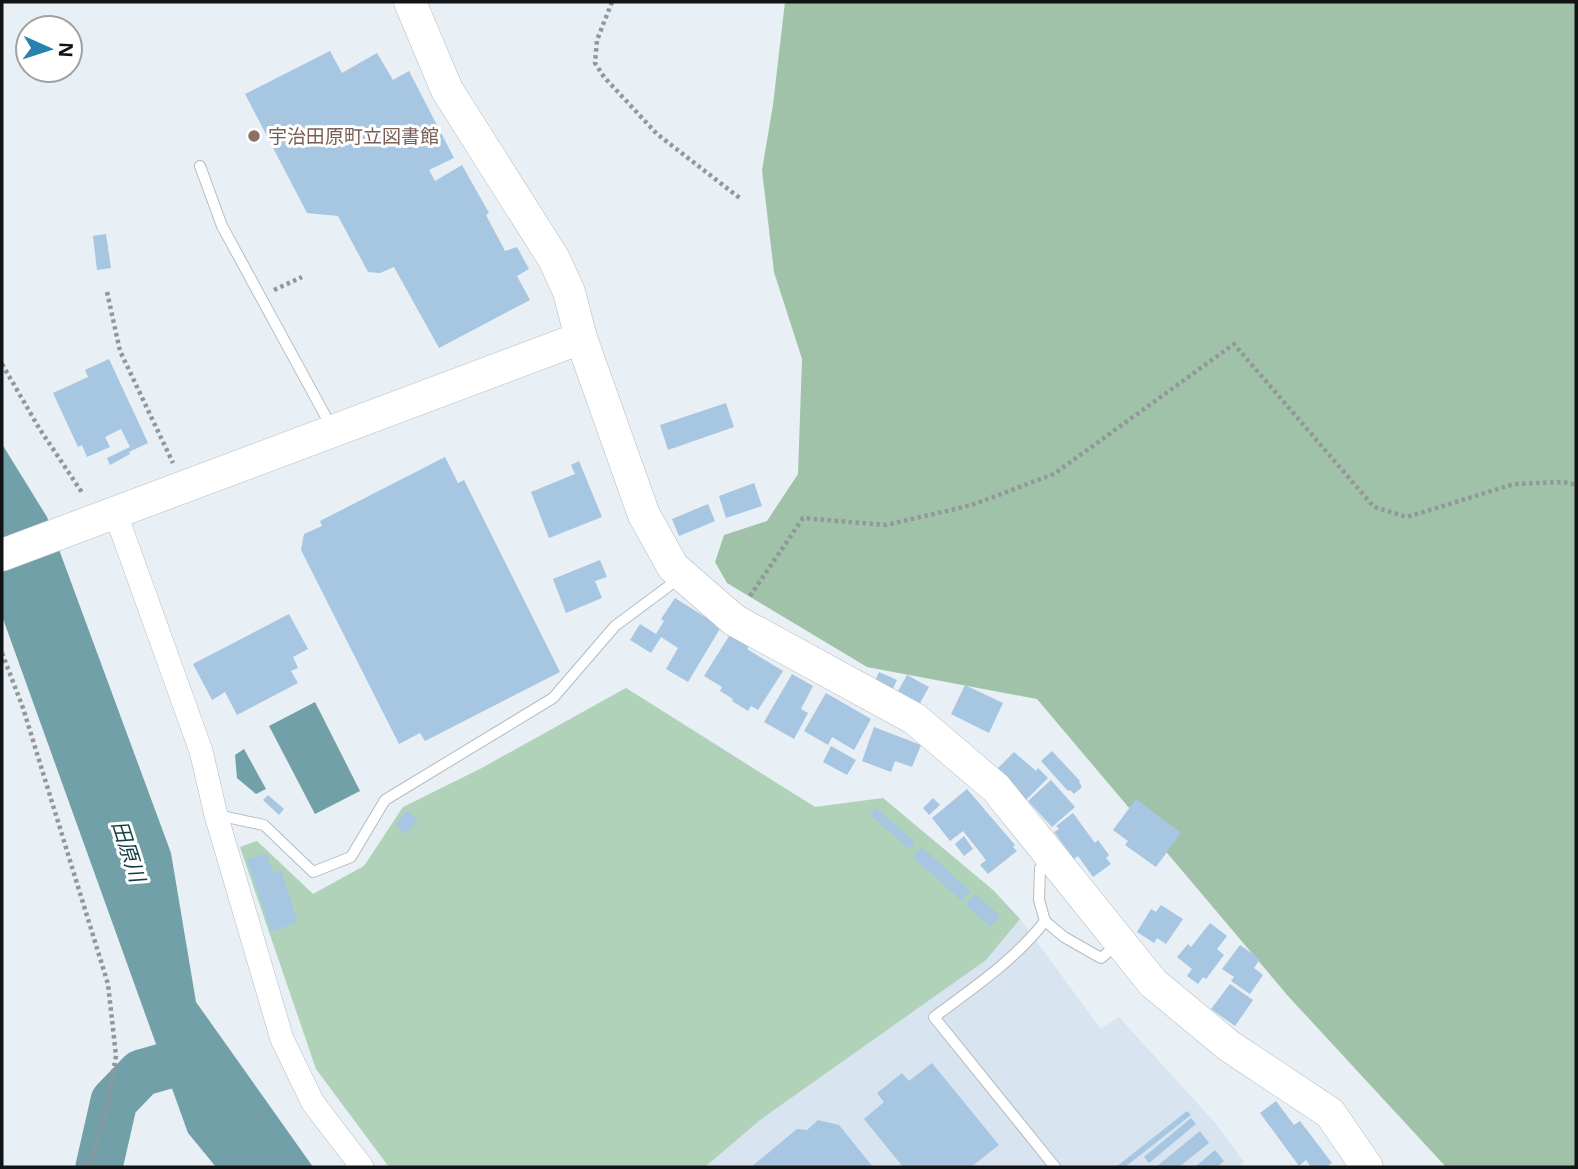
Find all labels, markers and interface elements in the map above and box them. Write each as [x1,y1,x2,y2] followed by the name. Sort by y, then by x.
[14,14,84,84] north arrow
[53,41,79,58] text: N
[268,123,439,149] place label: 宇治田原町立図書館
[246,128,262,144] marker: 宇治田原町立図書館
[106,817,153,887] water label: 田原川

